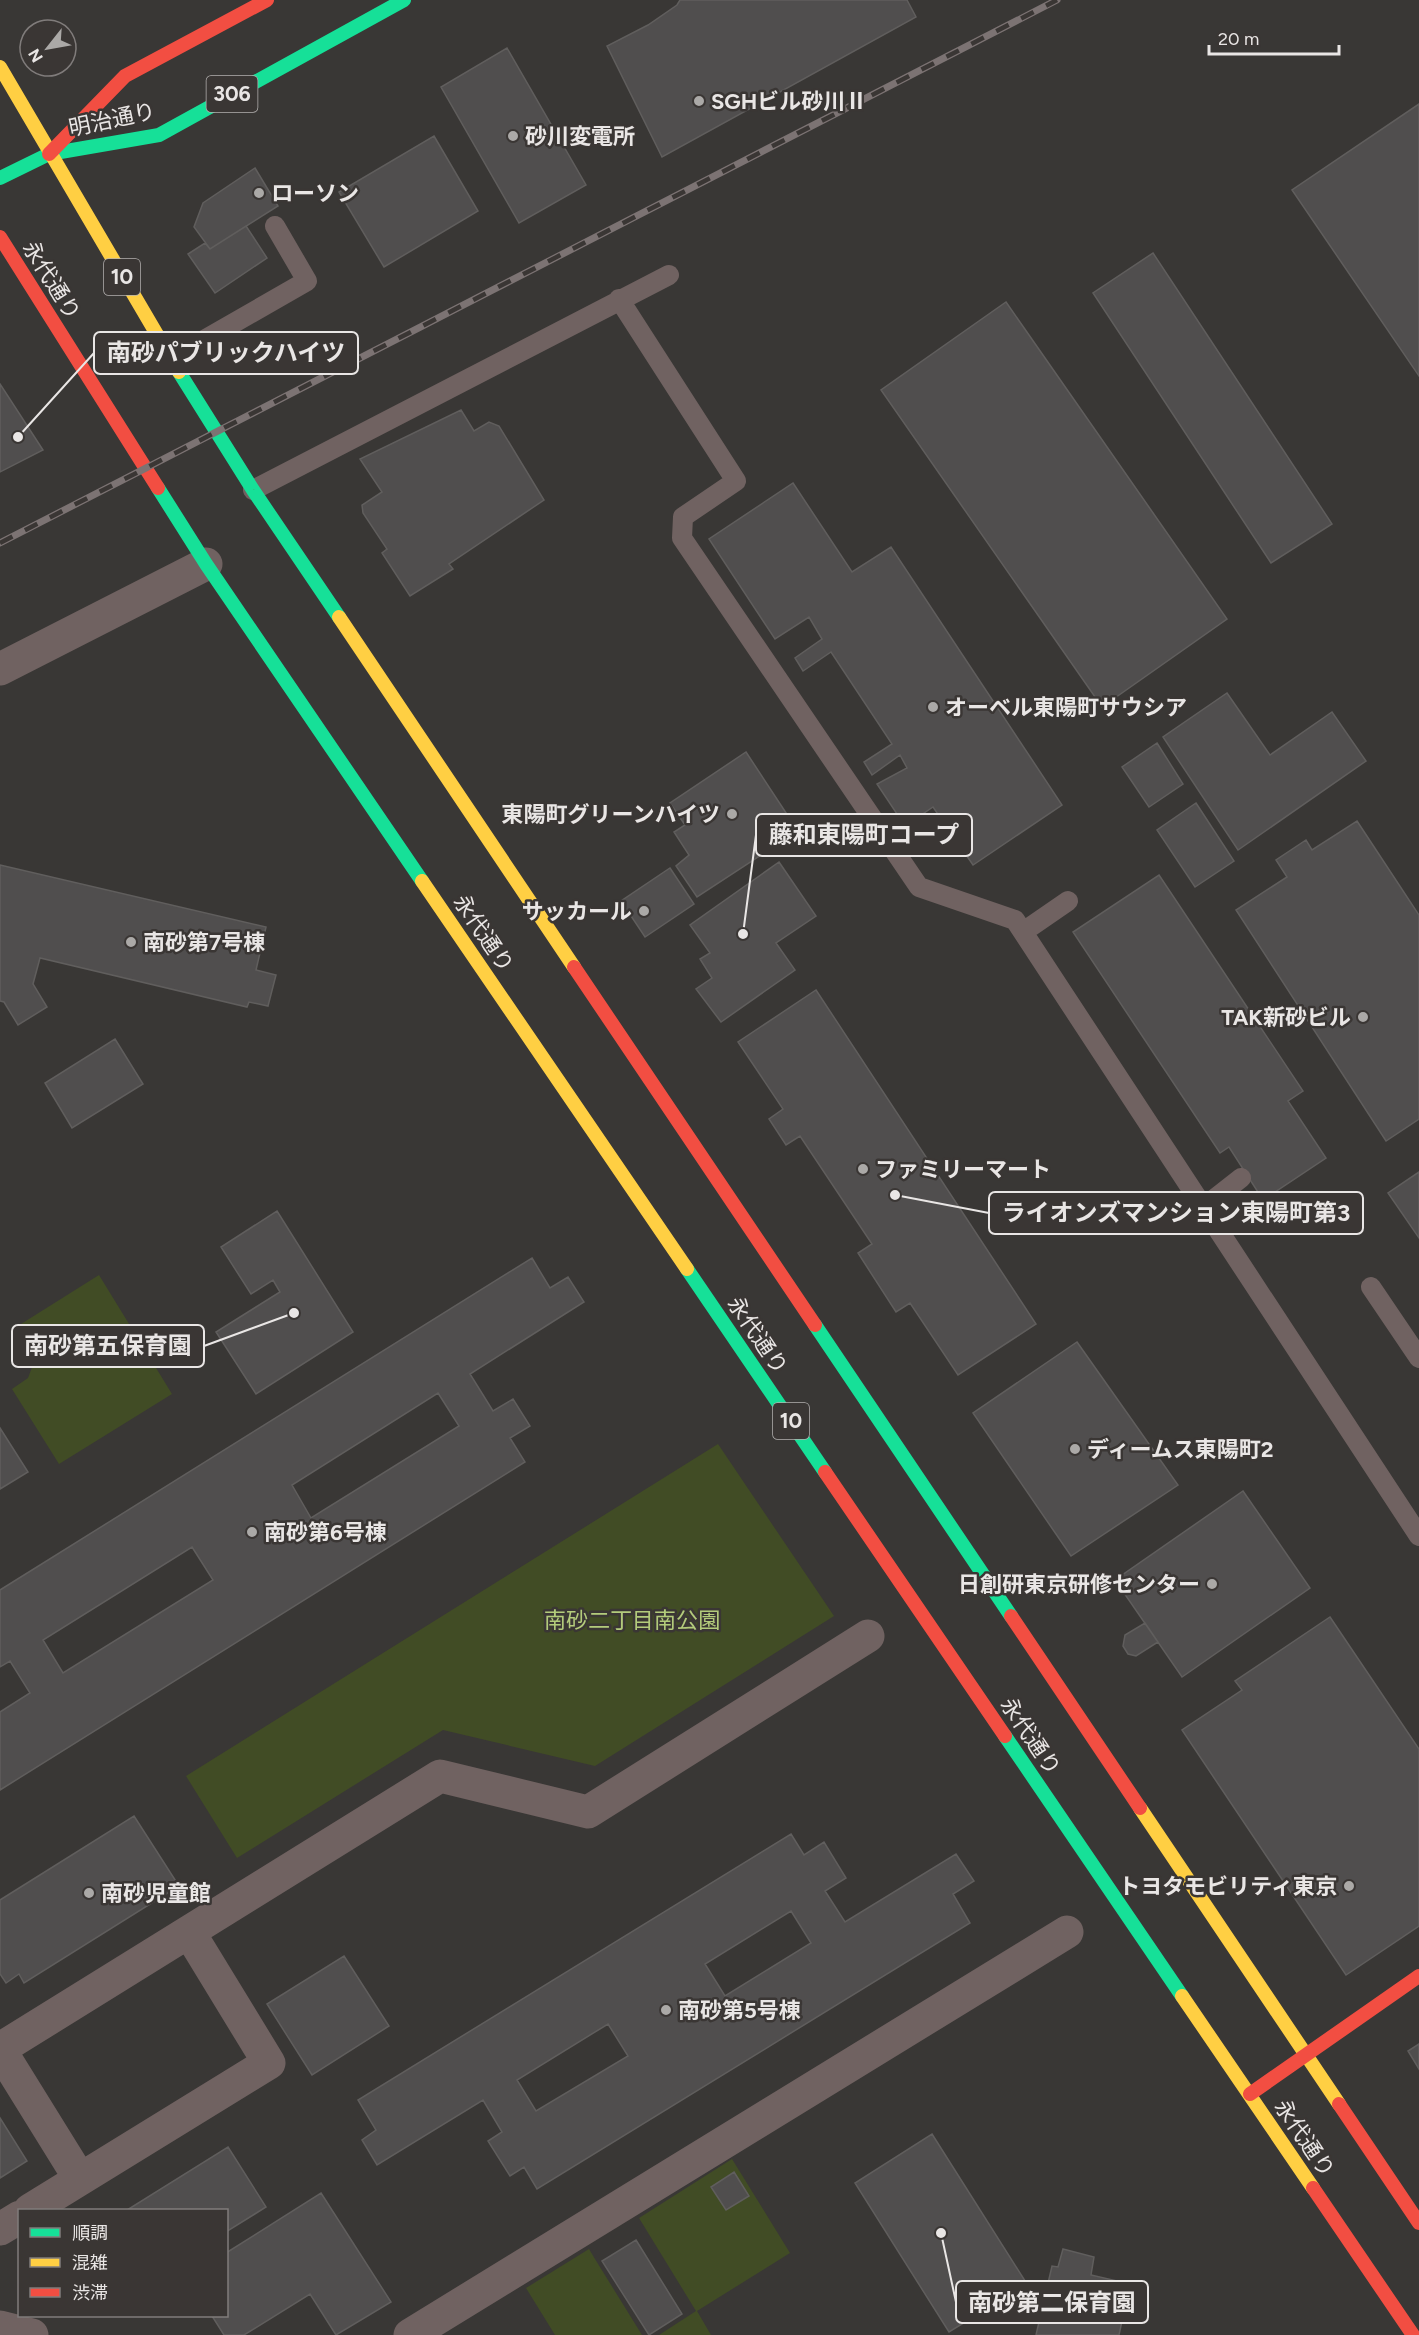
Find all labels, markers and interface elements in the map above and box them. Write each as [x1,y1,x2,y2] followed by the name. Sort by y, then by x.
[18,18,78,78] north arrow
[1209,18,1340,56] scale bar
[1218,28,1259,50] text: 20 m
[24,45,47,66] text: N
[206,76,258,112] road number: 306
[711,88,867,115] place label: SGHビル砂川Ⅱ
[692,94,706,108] marker: SGHビル砂川Ⅱ
[66,97,158,142] street label: 明治通り
[525,123,635,150] place label: 砂川変電所
[506,129,520,143] marker: 砂川変電所
[271,180,359,207] place label: ローソン
[252,186,266,200] marker: ローソン
[17,236,86,325] street label: 永代通り
[104,259,140,295] road number: 10
[94,332,358,374] callout: 南砂パブリックハイツ
[107,338,345,367] text: 南砂パブリックハイツ
[945,694,1187,721] place label: オーベル東陽町サウシア
[926,700,940,714] marker: オーベル東陽町サウシア
[502,801,720,828] place label: 東陽町グリーンハイツ
[725,807,739,821] marker: 東陽町グリーンハイツ
[756,814,972,856] callout: 藤和東陽町コープ
[769,820,959,849] text: 藤和東陽町コープ
[448,889,519,977] street label: 永代通り
[522,898,632,925] place label: サッカール
[637,904,651,918] marker: サッカール
[143,929,265,956] place label: 南砂第7号棟
[124,935,138,949] marker: 南砂第7号棟
[1221,1004,1351,1031] place label: TAK新砂ビル
[1356,1010,1370,1024] marker: TAK新砂ビル
[875,1156,1051,1183] place label: ファミリーマート
[856,1162,870,1176] marker: ファミリーマート
[989,1192,1363,1234] callout: ライオンズマンション東陽町第3
[1002,1198,1350,1227] text: ライオンズマンション東陽町第3
[722,1291,793,1379] street label: 永代通り
[12,1325,204,1367] callout: 南砂第五保育園
[24,1331,192,1360] text: 南砂第五保育園
[773,1403,809,1439] road number: 10
[1087,1436,1274,1463] place label: ディームス東陽町2
[1068,1442,1082,1456] marker: ディームス東陽町2
[264,1519,387,1546] place label: 南砂第6号棟
[245,1525,259,1539] marker: 南砂第6号棟
[958,1571,1200,1598] place label: 日創研東京研修センター
[1205,1577,1219,1591] marker: 日創研東京研修センター
[544,1607,720,1634] park label: 南砂二丁目南公園
[995,1692,1066,1780] street label: 永代通り
[1118,1873,1337,1900] place label: トヨタモビリティ東京
[1342,1879,1356,1893] marker: トヨタモビリティ東京
[101,1880,211,1907] place label: 南砂児童館
[82,1886,96,1900] marker: 南砂児童館
[678,1997,801,2024] place label: 南砂第5号棟
[659,2003,673,2017] marker: 南砂第5号棟
[1269,2094,1340,2182] street label: 永代通り
[18,2209,228,2317] legend
[72,2222,108,2244] text: 順調
[72,2252,108,2274] text: 混雑
[956,2281,1148,2323] callout: 南砂第二保育園
[72,2282,108,2304] text: 渋滞
[968,2288,1136,2317] text: 南砂第二保育園

